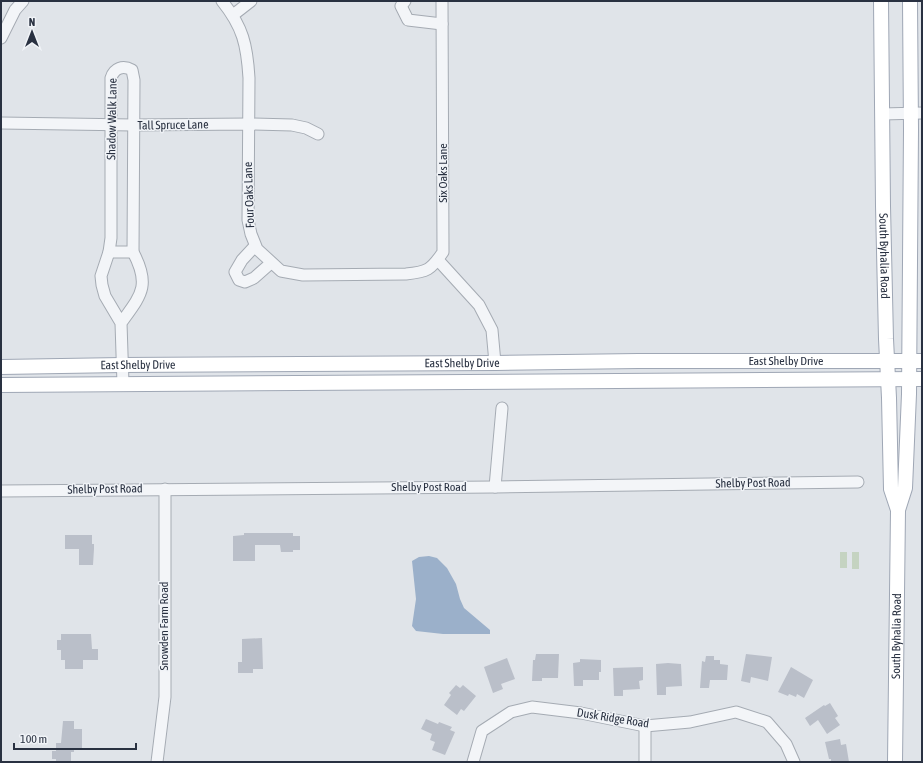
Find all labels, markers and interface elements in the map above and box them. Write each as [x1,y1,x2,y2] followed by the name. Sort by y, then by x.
[12,12,52,52] north arrow
[29,16,35,28] text: N
[104,78,120,160] street label: Shadow Walk Lane
[137,117,209,133] street label: Tall Spruce Lane
[436,143,450,203] street label: Six Oaks Lane
[241,162,257,228] street label: Four Oaks Lane
[876,213,892,299] street label: South Byhalia Road
[748,354,824,368] street label: East Shelby Drive
[424,356,500,370] street label: East Shelby Drive
[100,358,176,372] street label: East Shelby Drive
[715,475,791,491] street label: Shelby Post Road
[391,480,467,494] street label: Shelby Post Road
[67,481,143,497] street label: Shelby Post Road
[157,582,171,670] street label: Snowden Farm Road
[889,593,904,679] street label: South Byhalia Road
[576,705,650,731] street label: Dusk Ridge Road
[14,725,136,751] scale bar
[20,732,47,746] text: 100 m

